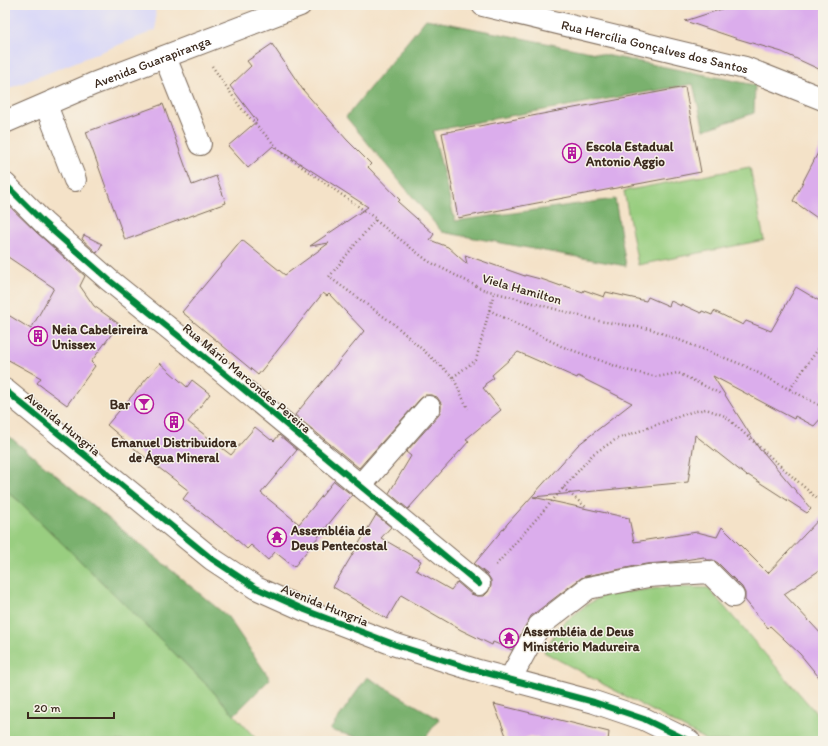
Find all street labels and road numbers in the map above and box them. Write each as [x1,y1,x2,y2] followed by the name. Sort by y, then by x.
[560,17,751,76] street label: Rua Hercília Gonçalves dos Santos
[91,32,213,91] street label: Avenida Guarapiranga
[480,270,564,308] street label: Viela Hamilton
[180,320,315,436] street label: Rua Mário Marcondes Pereira
[22,389,104,459] street label: Avenida Hungria
[279,581,371,629] street label: Avenida Hungria

